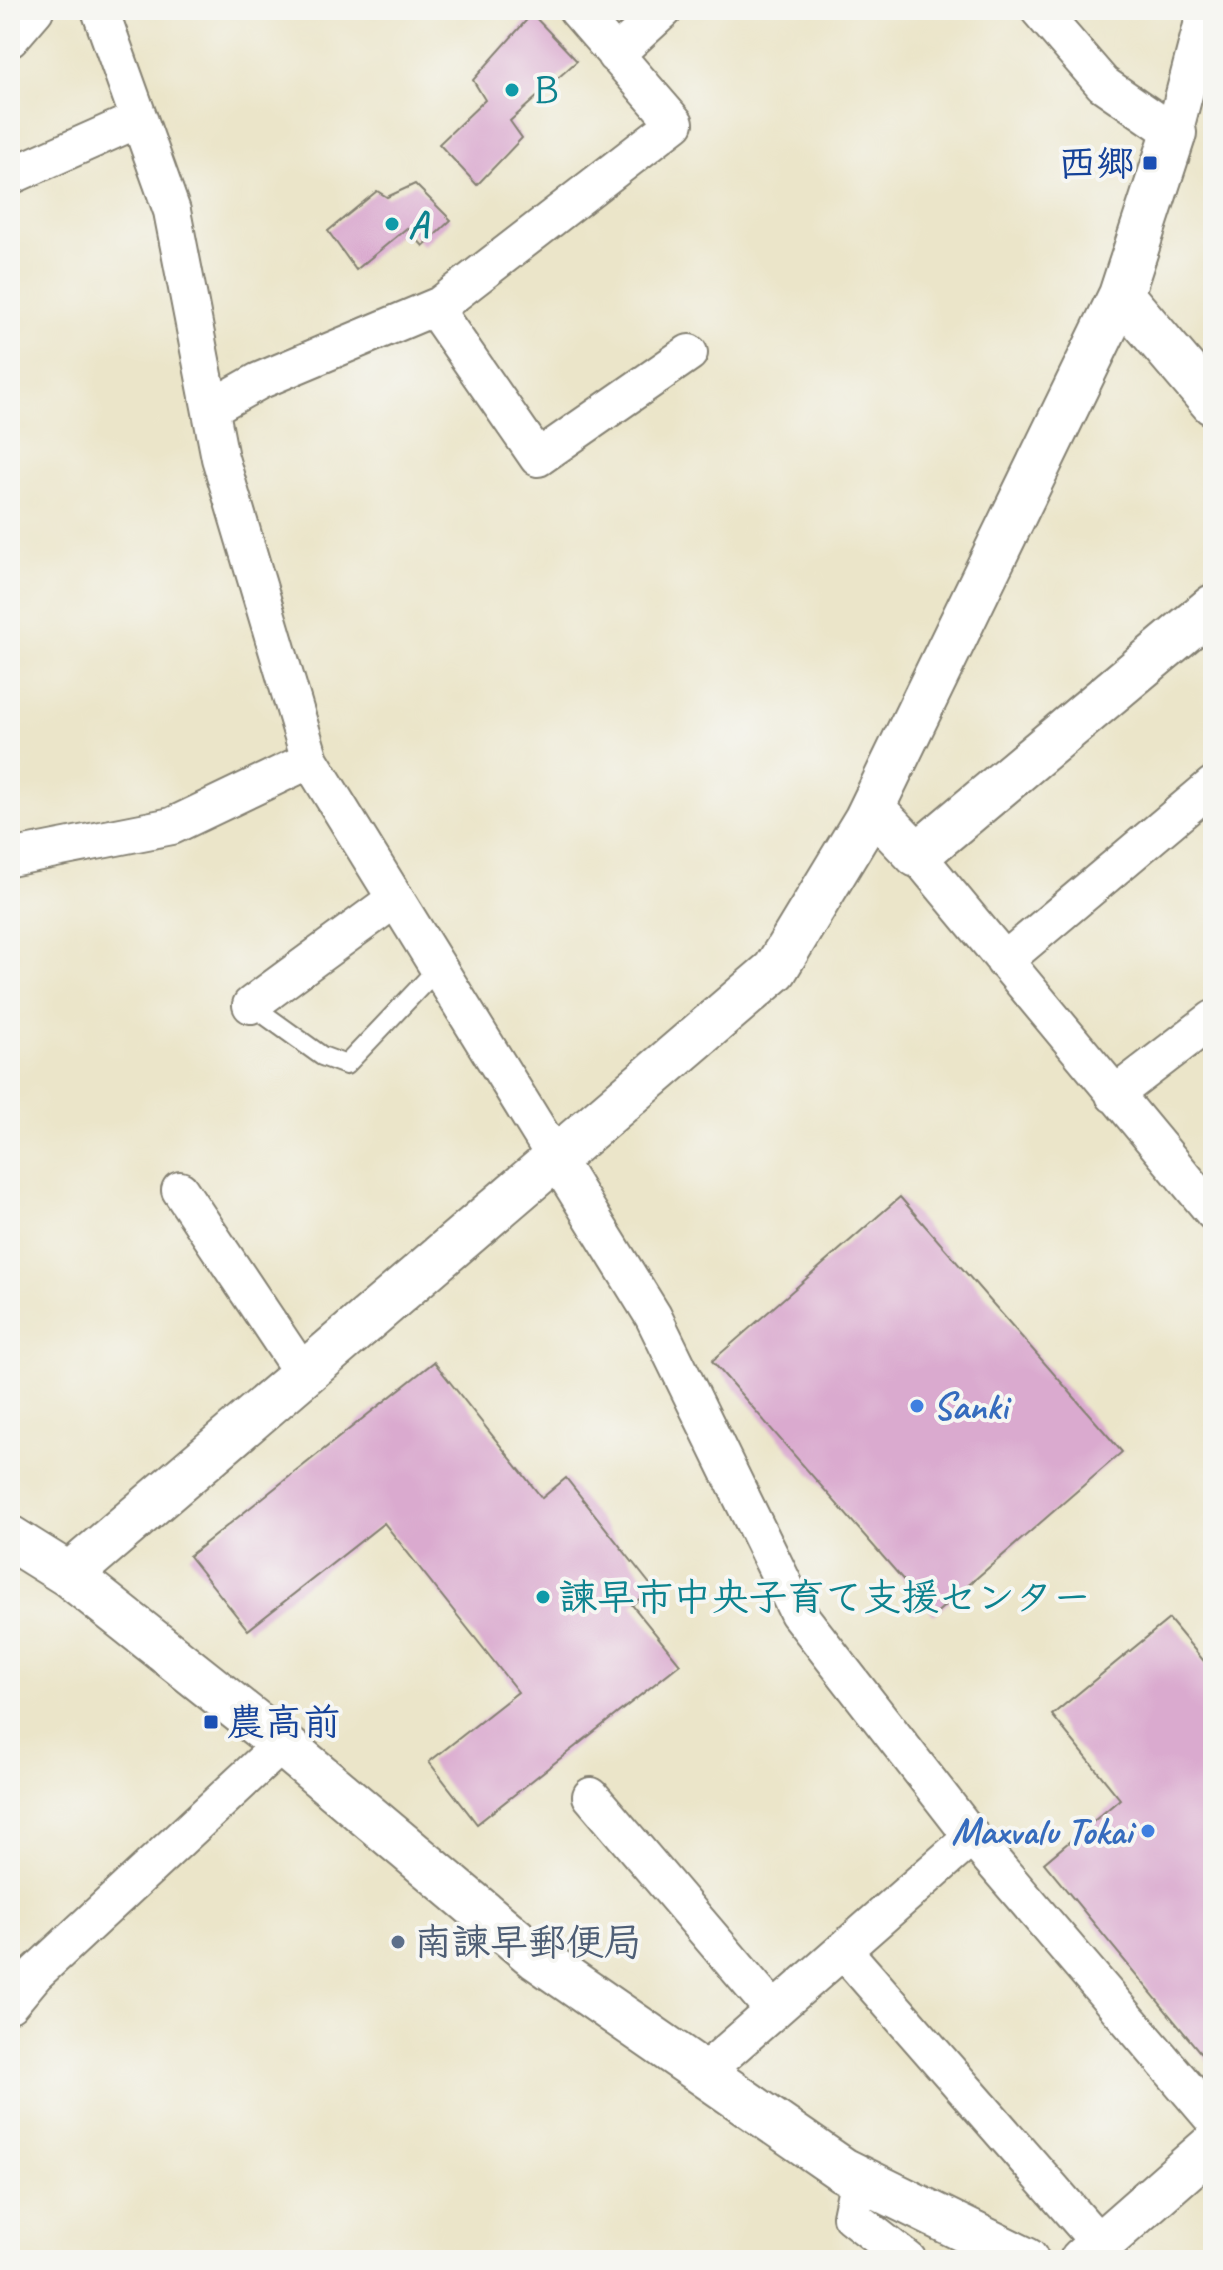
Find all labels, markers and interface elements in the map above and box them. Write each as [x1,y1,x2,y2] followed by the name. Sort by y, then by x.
[528,67,566,114] place label: Ｂ
[503,81,521,99] marker: Ｂ
[1058,140,1134,187] place label: 西郷
[1141,154,1159,172] marker: 西郷
[408,201,430,248] place label: A
[383,215,401,233] marker: A
[933,1383,1012,1430] place label: Sanki
[908,1397,926,1415] marker: Sanki
[559,1574,1091,1621] place label: 諫早市中央子育て支援センター
[534,1588,552,1606] marker: 諫早市中央子育て支援センター
[227,1699,341,1746] place label: 農高前
[202,1713,220,1731] marker: 農高前
[951,1808,1137,1855] place label: Maxvalu Tokai
[1139,1822,1157,1840] marker: Maxvalu Tokai
[414,1919,642,1966] place label: 南諫早郵便局
[389,1933,407,1951] marker: 南諫早郵便局

